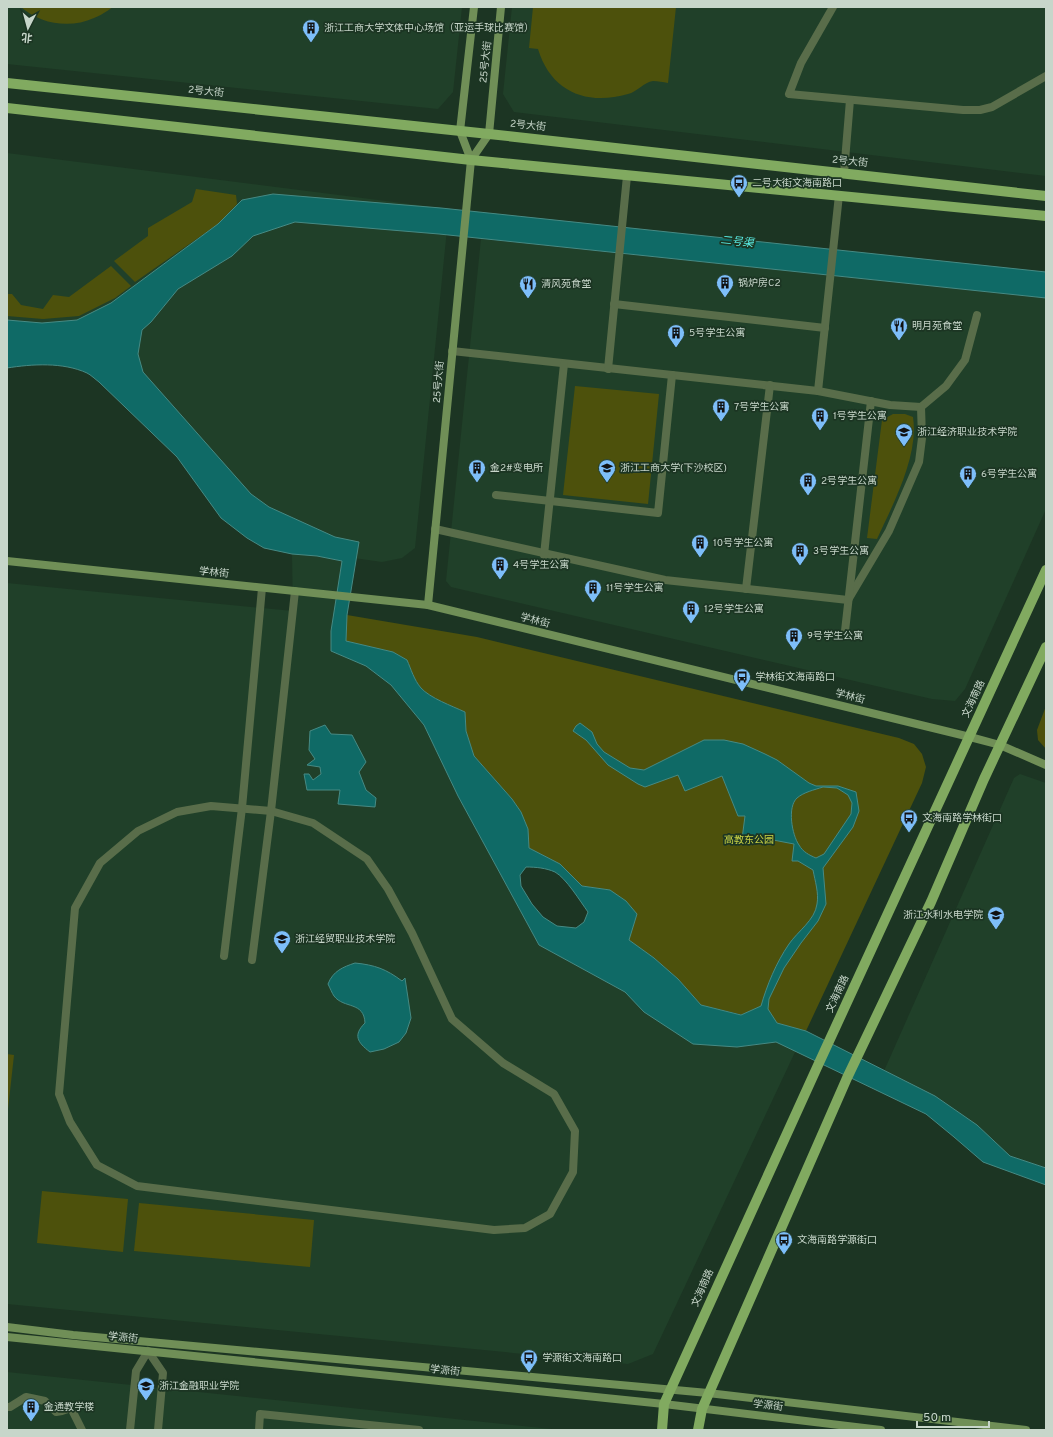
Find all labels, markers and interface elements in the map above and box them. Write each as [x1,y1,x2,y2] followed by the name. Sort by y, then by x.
[8,8,48,48] north arrow
[301,18,321,43] building icon: 浙江工商大学文体中心场馆（亚运手球比赛馆）
[324,22,534,35] place label: 浙江工商大学文体中心场馆（亚运手球比赛馆）
[21,29,33,44] text: 北
[477,40,495,84] street label: 25号大街
[187,84,225,100] street label: 2号大街
[509,118,547,134] street label: 2号大街
[831,154,869,170] street label: 2号大街
[729,173,749,198] bus stop icon: 二号大街文海南路口
[752,177,842,190] place label: 二号大街文海南路口
[720,233,756,251] water label: 二号渠
[715,273,735,298] building icon: 锅炉房C2
[518,274,538,299] restaurant icon: 清风苑食堂
[738,277,781,290] place label: 锅炉房C2
[541,278,591,291] place label: 清风苑食堂
[889,316,909,341] restaurant icon: 明月苑食堂
[912,320,962,333] place label: 明月苑食堂
[666,323,686,348] building icon: 5号学生公寓
[689,327,745,340] place label: 5号学生公寓
[431,360,447,404] street label: 25号大街
[711,397,731,422] building icon: 7号学生公寓
[734,401,789,414] place label: 7号学生公寓
[810,406,830,431] building icon: 1号学生公寓
[833,410,887,423] place label: 1号学生公寓
[894,422,914,447] school or university icon: 浙江经济职业技术学院
[917,426,1017,439] place label: 浙江经济职业技术学院
[467,458,487,483] building icon: 金2#变电所
[597,458,617,483] school or university icon: 浙江工商大学(下沙校区)
[490,462,543,475] place label: 金2#变电所
[620,462,727,475] place label: 浙江工商大学(下沙校区)
[958,464,978,489] building icon: 6号学生公寓
[981,468,1037,481] place label: 6号学生公寓
[798,471,818,496] building icon: 2号学生公寓
[821,475,877,488] place label: 2号学生公寓
[690,533,710,558] building icon: 10号学生公寓
[713,537,773,550] place label: 10号学生公寓
[790,541,810,566] building icon: 3号学生公寓
[813,545,869,558] place label: 3号学生公寓
[490,555,510,580] building icon: 4号学生公寓
[513,559,569,572] place label: 4号学生公寓
[198,565,230,581] street label: 学林街
[583,578,603,603] building icon: 11号学生公寓
[606,582,663,595] place label: 11号学生公寓
[681,599,701,624] building icon: 12号学生公寓
[704,603,764,616] place label: 12号学生公寓
[519,611,551,631] street label: 学林街
[784,626,804,651] building icon: 9号学生公寓
[807,630,863,643] place label: 9号学生公寓
[732,667,752,692] bus stop icon: 学林街文海南路口
[755,671,835,684] place label: 学林街文海南路口
[960,678,988,720] street label: 文海南路
[834,687,866,707] street label: 学林街
[899,808,919,833] bus stop icon: 文海南路学林街口
[922,812,1002,825] place label: 文海南路学林街口
[724,834,774,847] park label: 高教东公园
[986,905,1006,930] school or university icon: 浙江水利水电学院
[903,909,983,922] place label: 浙江水利水电学院
[272,929,292,954] school or university icon: 浙江经贸职业技术学院
[295,933,395,946] place label: 浙江经贸职业技术学院
[824,973,852,1015] street label: 文海南路
[774,1230,794,1255] bus stop icon: 文海南路学源街口
[797,1234,877,1247] place label: 文海南路学源街口
[689,1267,717,1309] street label: 文海南路
[107,1330,139,1346] street label: 学源街
[519,1348,539,1373] bus stop icon: 学源街文海南路口
[542,1352,622,1365] place label: 学源街文海南路口
[429,1363,461,1379] street label: 学源街
[136,1376,156,1401] school or university icon: 浙江金融职业学院
[159,1380,239,1393] place label: 浙江金融职业学院
[21,1397,41,1422] building icon: 金通教学楼
[752,1398,784,1414] street label: 学源街
[44,1401,94,1414] place label: 金通教学楼
[917,1403,989,1429] scale bar
[923,1410,951,1426] text: 50 m

